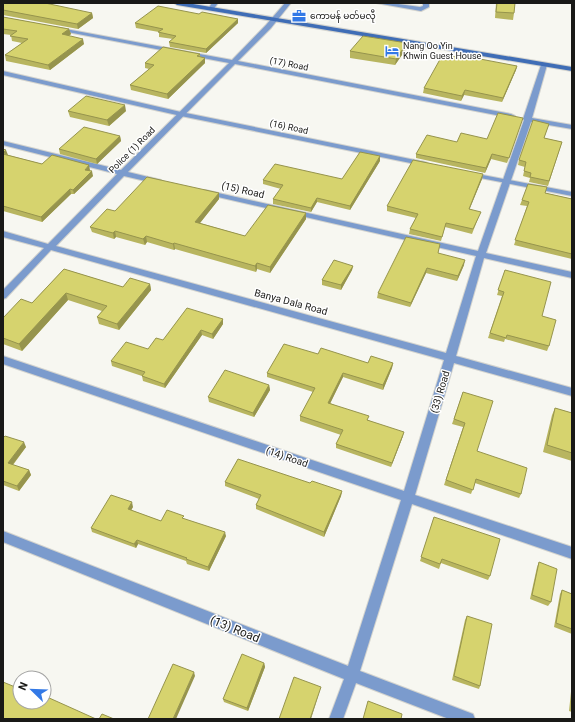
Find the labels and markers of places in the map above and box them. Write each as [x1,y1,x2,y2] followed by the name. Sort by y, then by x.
[291,8,307,24] office icon: ကောမန် မတ်မလီု
[310,9,376,23] place label: ကောမန် မတ်မလီု
[403,41,482,61] place label: Nang Oo Yin Khwin Guest House
[384,43,400,59] hotel icon: Nang Oo Yin Khwin Guest House

